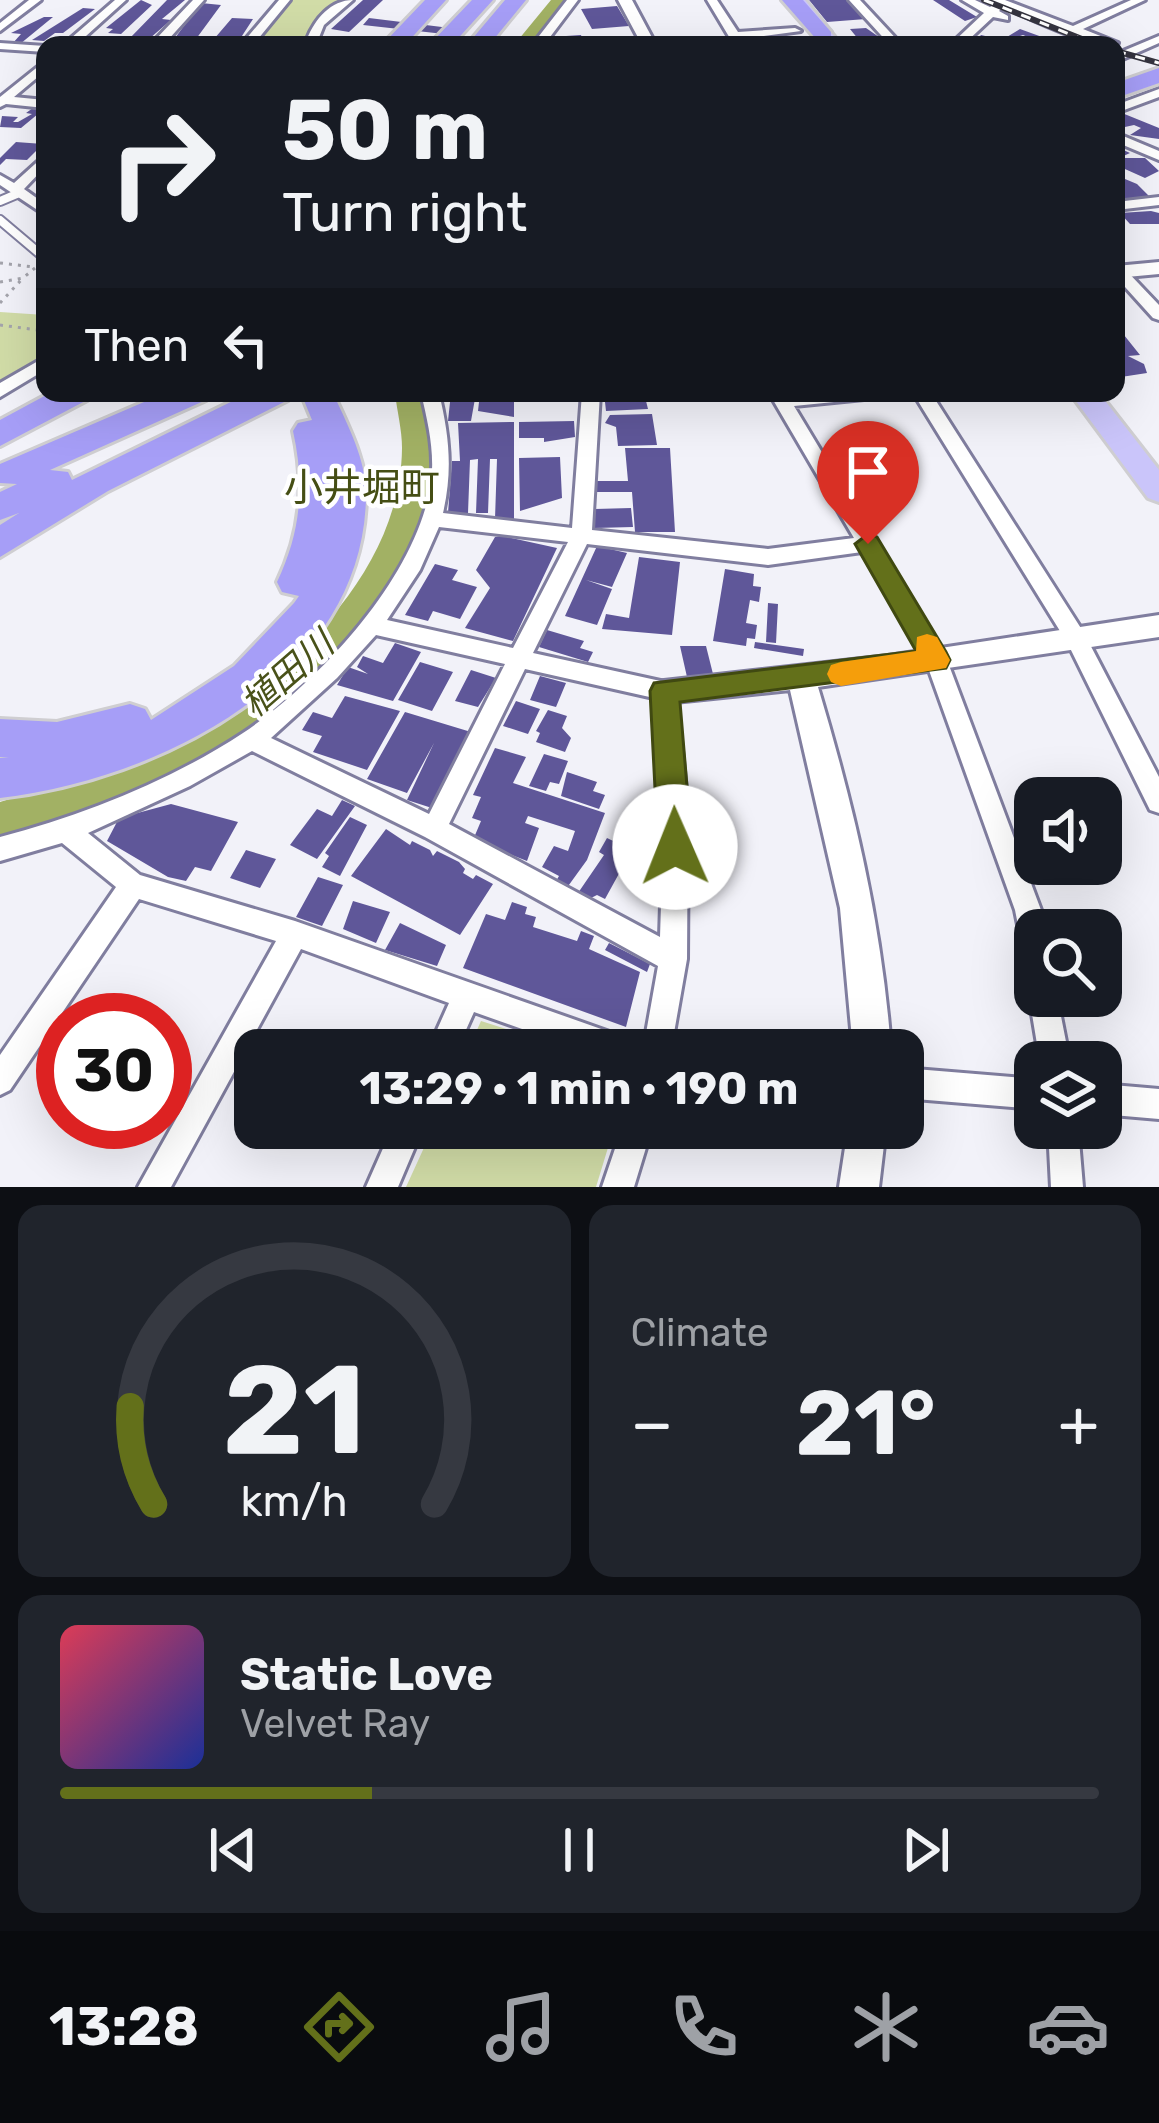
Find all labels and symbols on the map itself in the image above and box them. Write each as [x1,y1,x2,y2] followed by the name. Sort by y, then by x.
[817,421,919,544] pin
[284,465,440,511] district label: 小井堀町
[232,620,345,726] water label: 植田川
[612,784,738,910] position arrow
[36,993,192,1149] speed limit sign: 30

